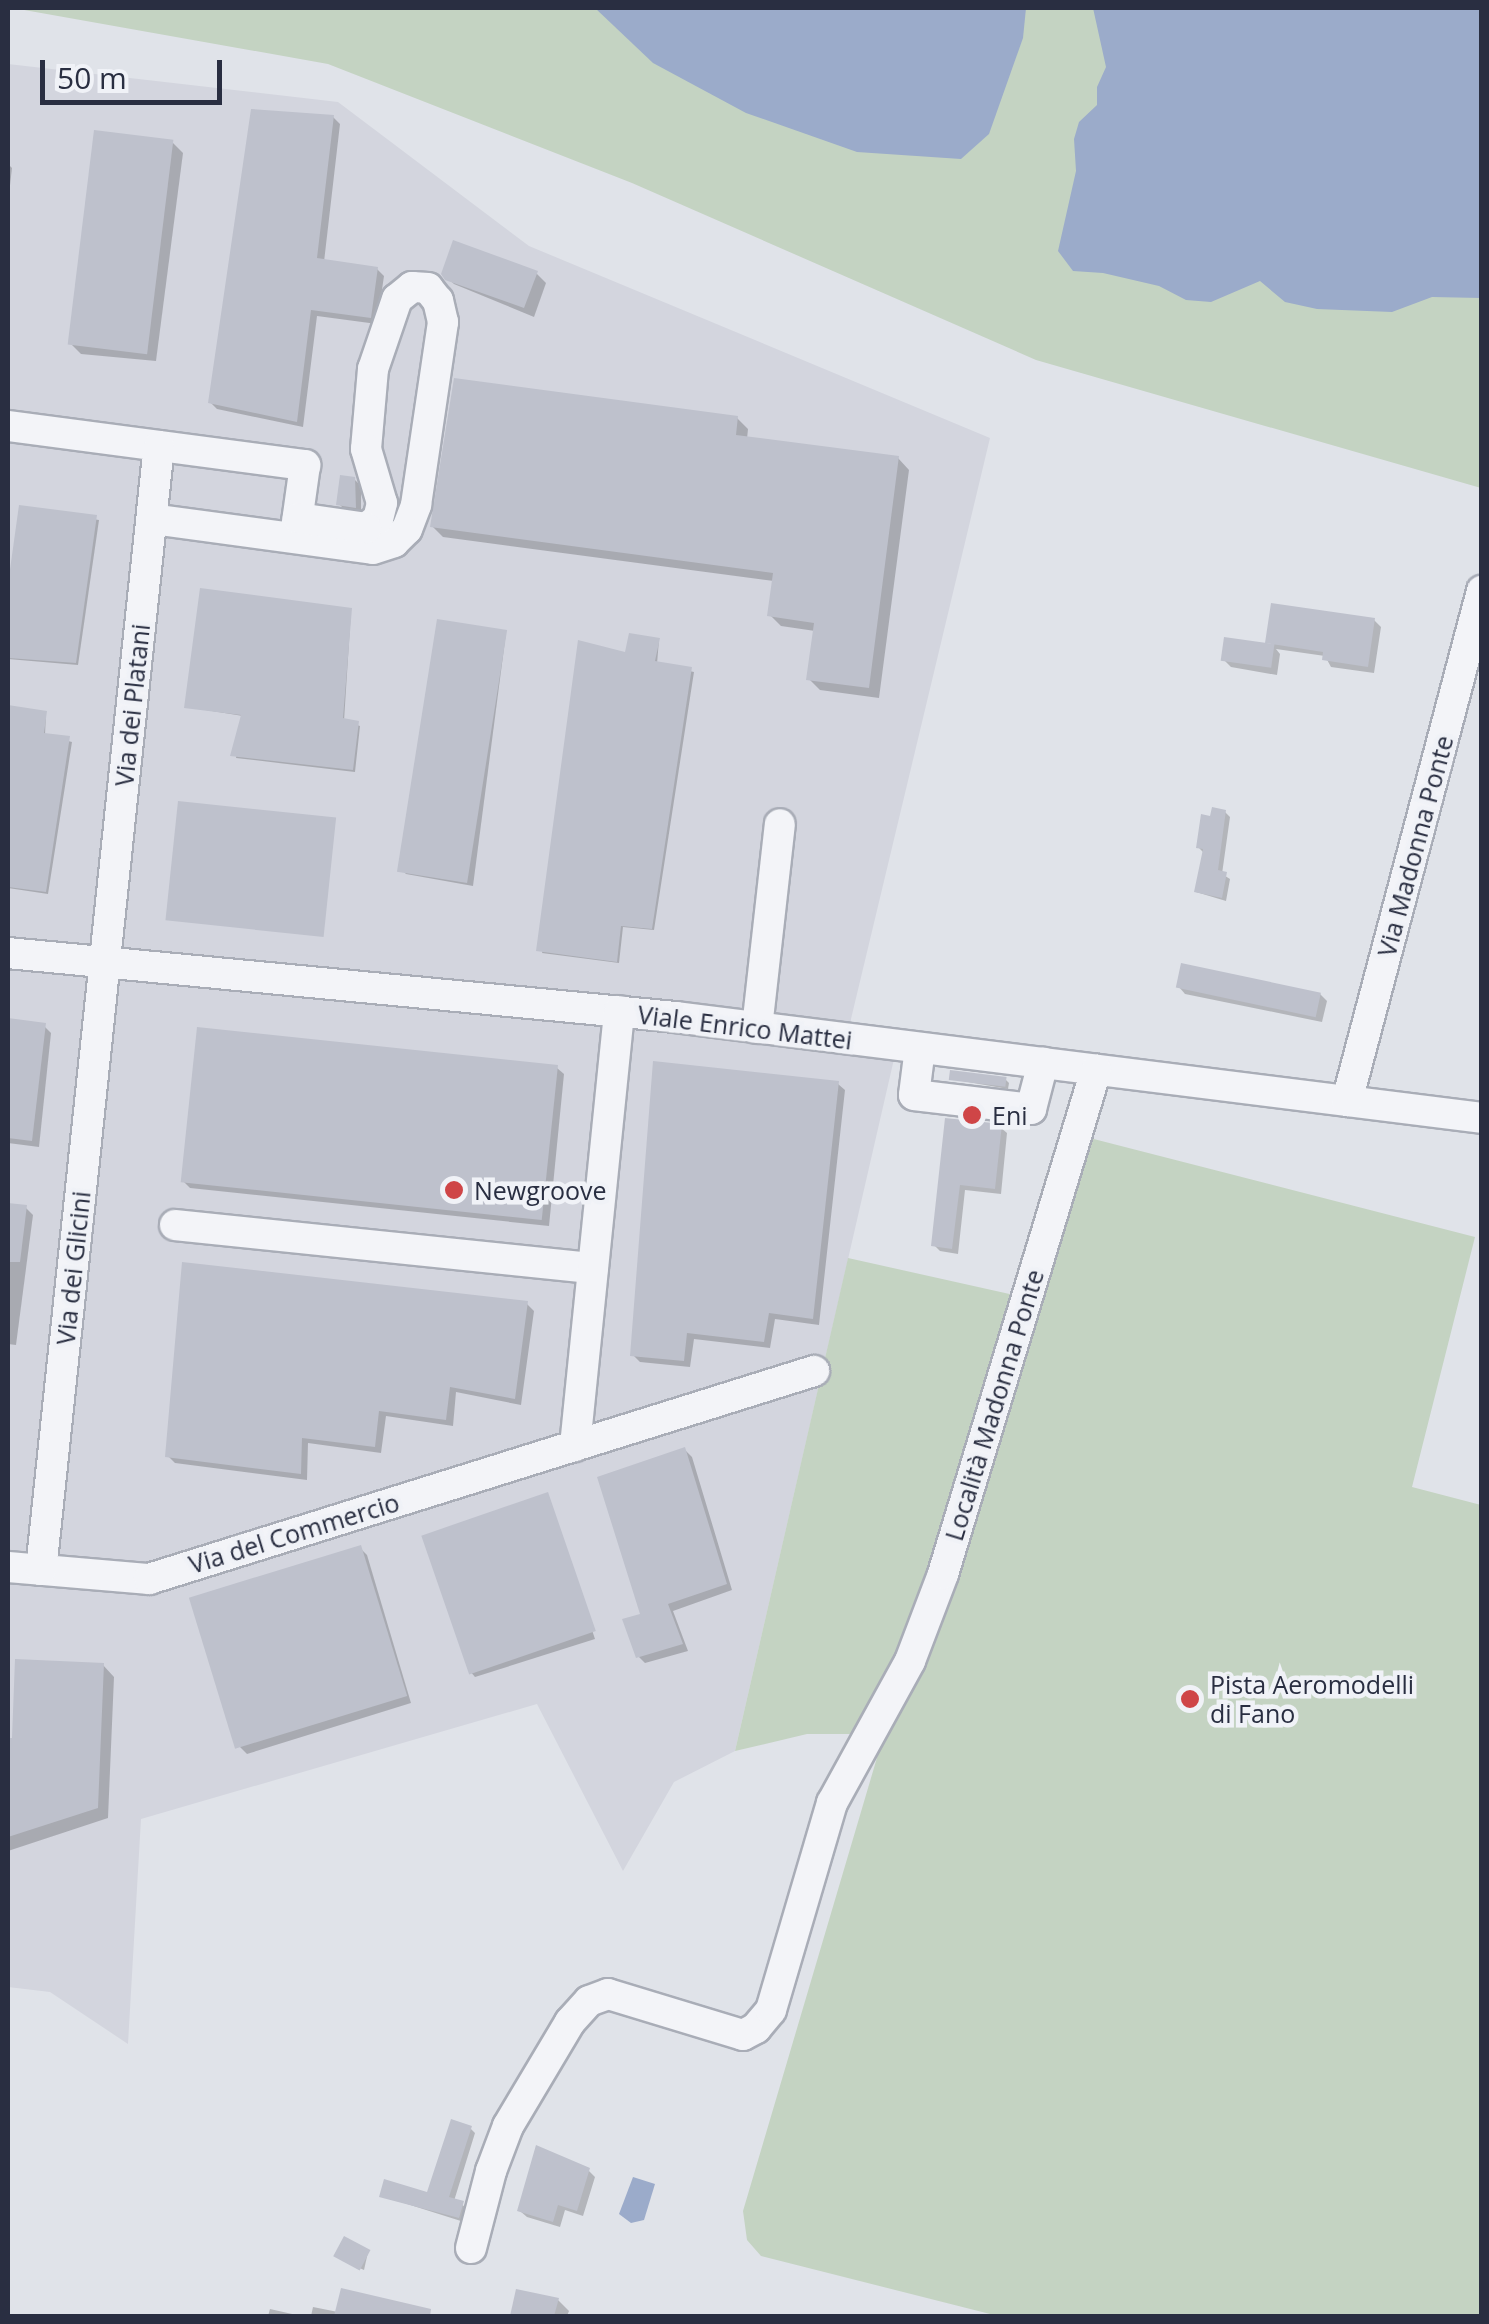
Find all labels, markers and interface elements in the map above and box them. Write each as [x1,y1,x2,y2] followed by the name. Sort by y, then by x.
[45,40,228,102] scale bar
[57,57,127,98] text: 50 m
[109,622,155,788] street label: Via dei Platani
[1371,732,1459,960] street label: Via Madonna Ponte
[636,999,854,1055] street label: Viale Enrico Mattei
[992,1100,1028,1130] place label: Eni
[961,1104,983,1126] marker: Eni
[474,1175,607,1205] place label: Newgroove
[443,1179,465,1201] marker: Newgroove
[50,1190,96,1346] street label: Via dei Glicini
[938,1266,1050,1544] street label: Località Madonna Ponte
[185,1487,403,1579] street label: Via del Commercio
[1210,1670,1414,1729] place label: Pista Aeromodelli di Fano
[1179,1688,1201,1710] marker: Pista Aeromodelli di Fano

